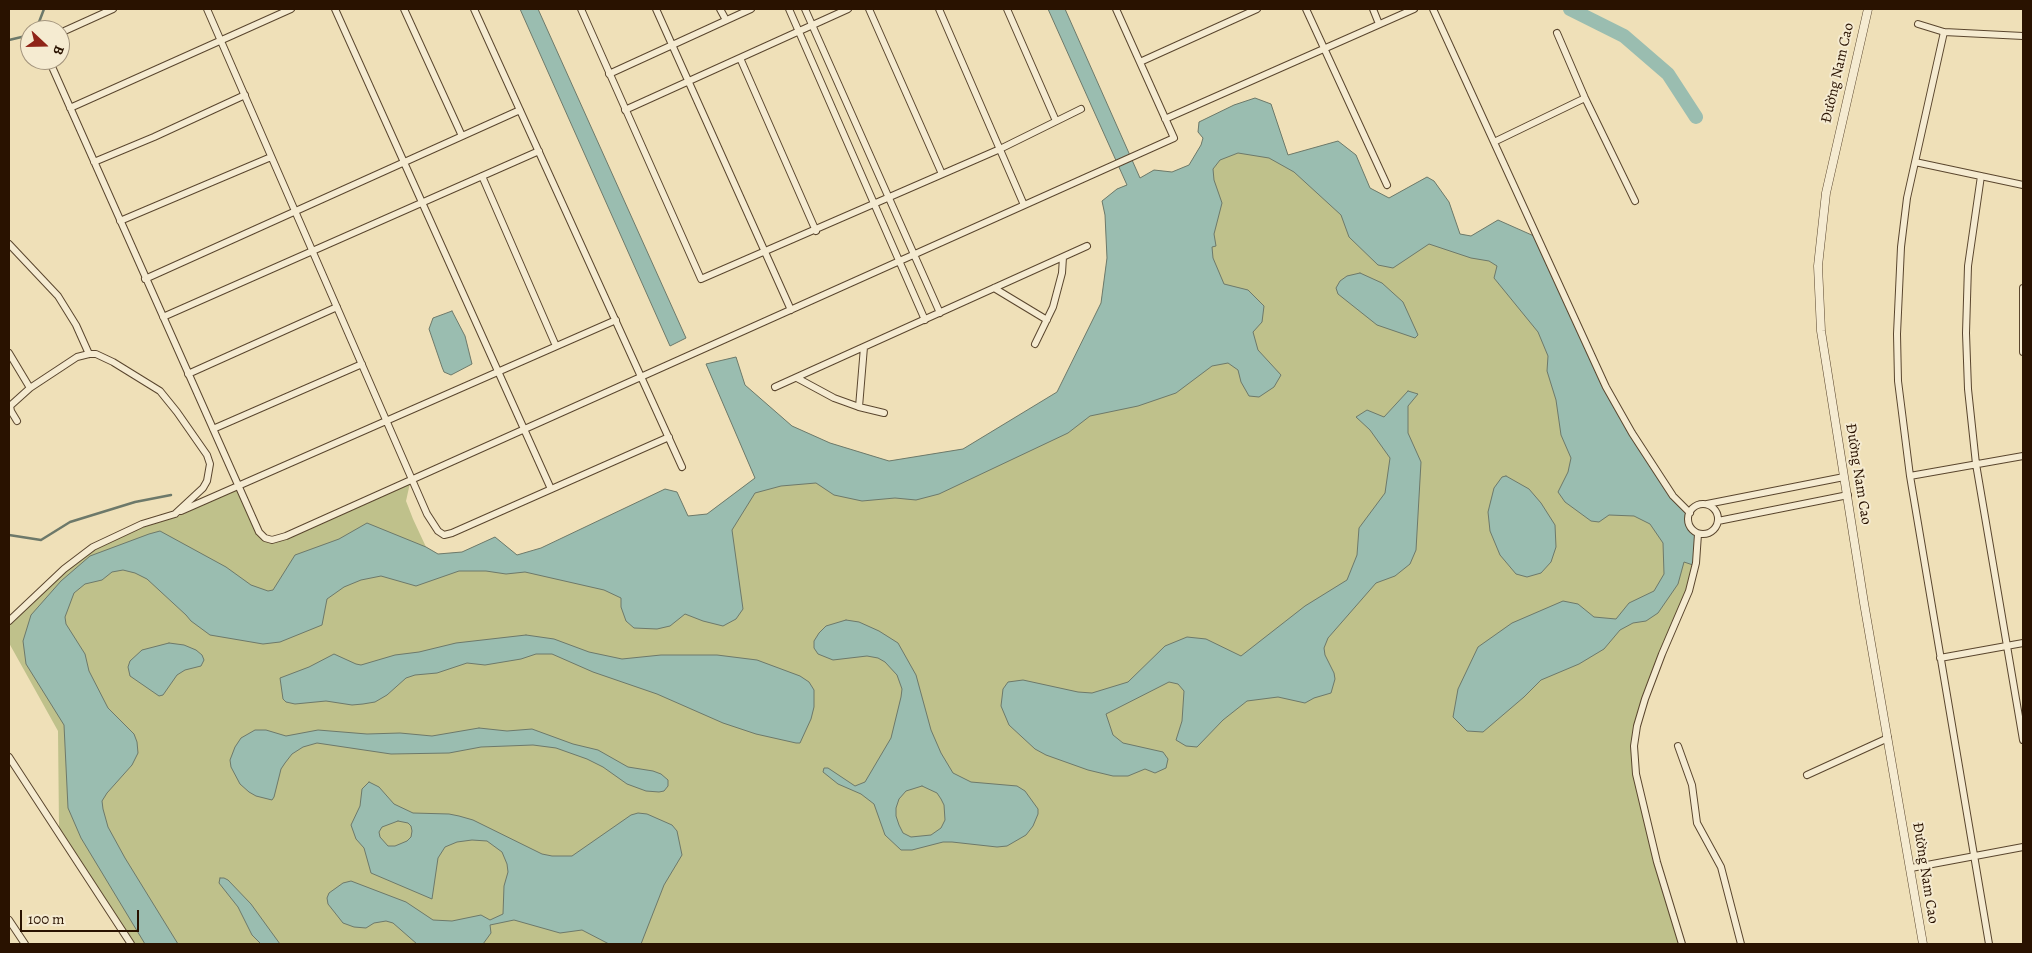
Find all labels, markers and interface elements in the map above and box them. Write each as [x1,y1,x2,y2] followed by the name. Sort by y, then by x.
[20,20,70,70] north arrow
[1818,21,1858,125] street label: Đường Nam Cao
[48,43,69,58] text: B
[1841,422,1875,526] street label: Đường Nam Cao
[1908,821,1942,925] street label: Đường Nam Cao
[22,900,141,932] scale bar
[28,909,65,929] text: 100 m

